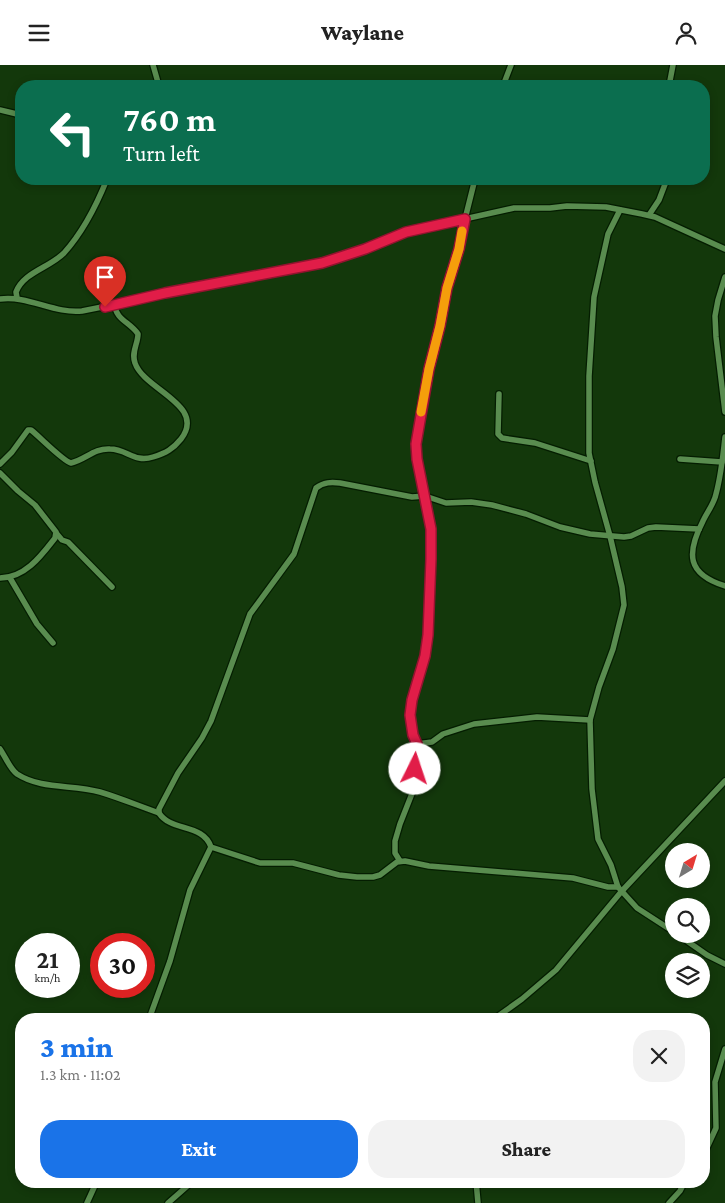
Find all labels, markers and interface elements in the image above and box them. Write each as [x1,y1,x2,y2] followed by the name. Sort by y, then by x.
[25,19,53,47] icon: menu
[672,19,700,47] icon: person
[321,20,404,45] text: Waylane
[40,100,105,165] icon: left
[123,100,216,139] text: 760 m
[123,141,200,166] text: Turn left
[84,256,126,307] pin
[91,263,119,291] icon: arrive
[388,742,440,794] position arrow
[665,843,710,887] north arrow
[665,843,710,998] map controls
[665,898,710,943] button: search
[90,933,155,998] speed limit sign: 30
[36,946,59,973] text: 21
[665,953,710,998] button: layers
[35,971,60,985] text: km/h
[40,1030,113,1063] text: 3 min
[633,1030,685,1082] button: close
[40,1066,121,1083] text: 1.3 km · 11:02
[40,1120,358,1178] button: Exit
[368,1120,685,1178] button: Share

